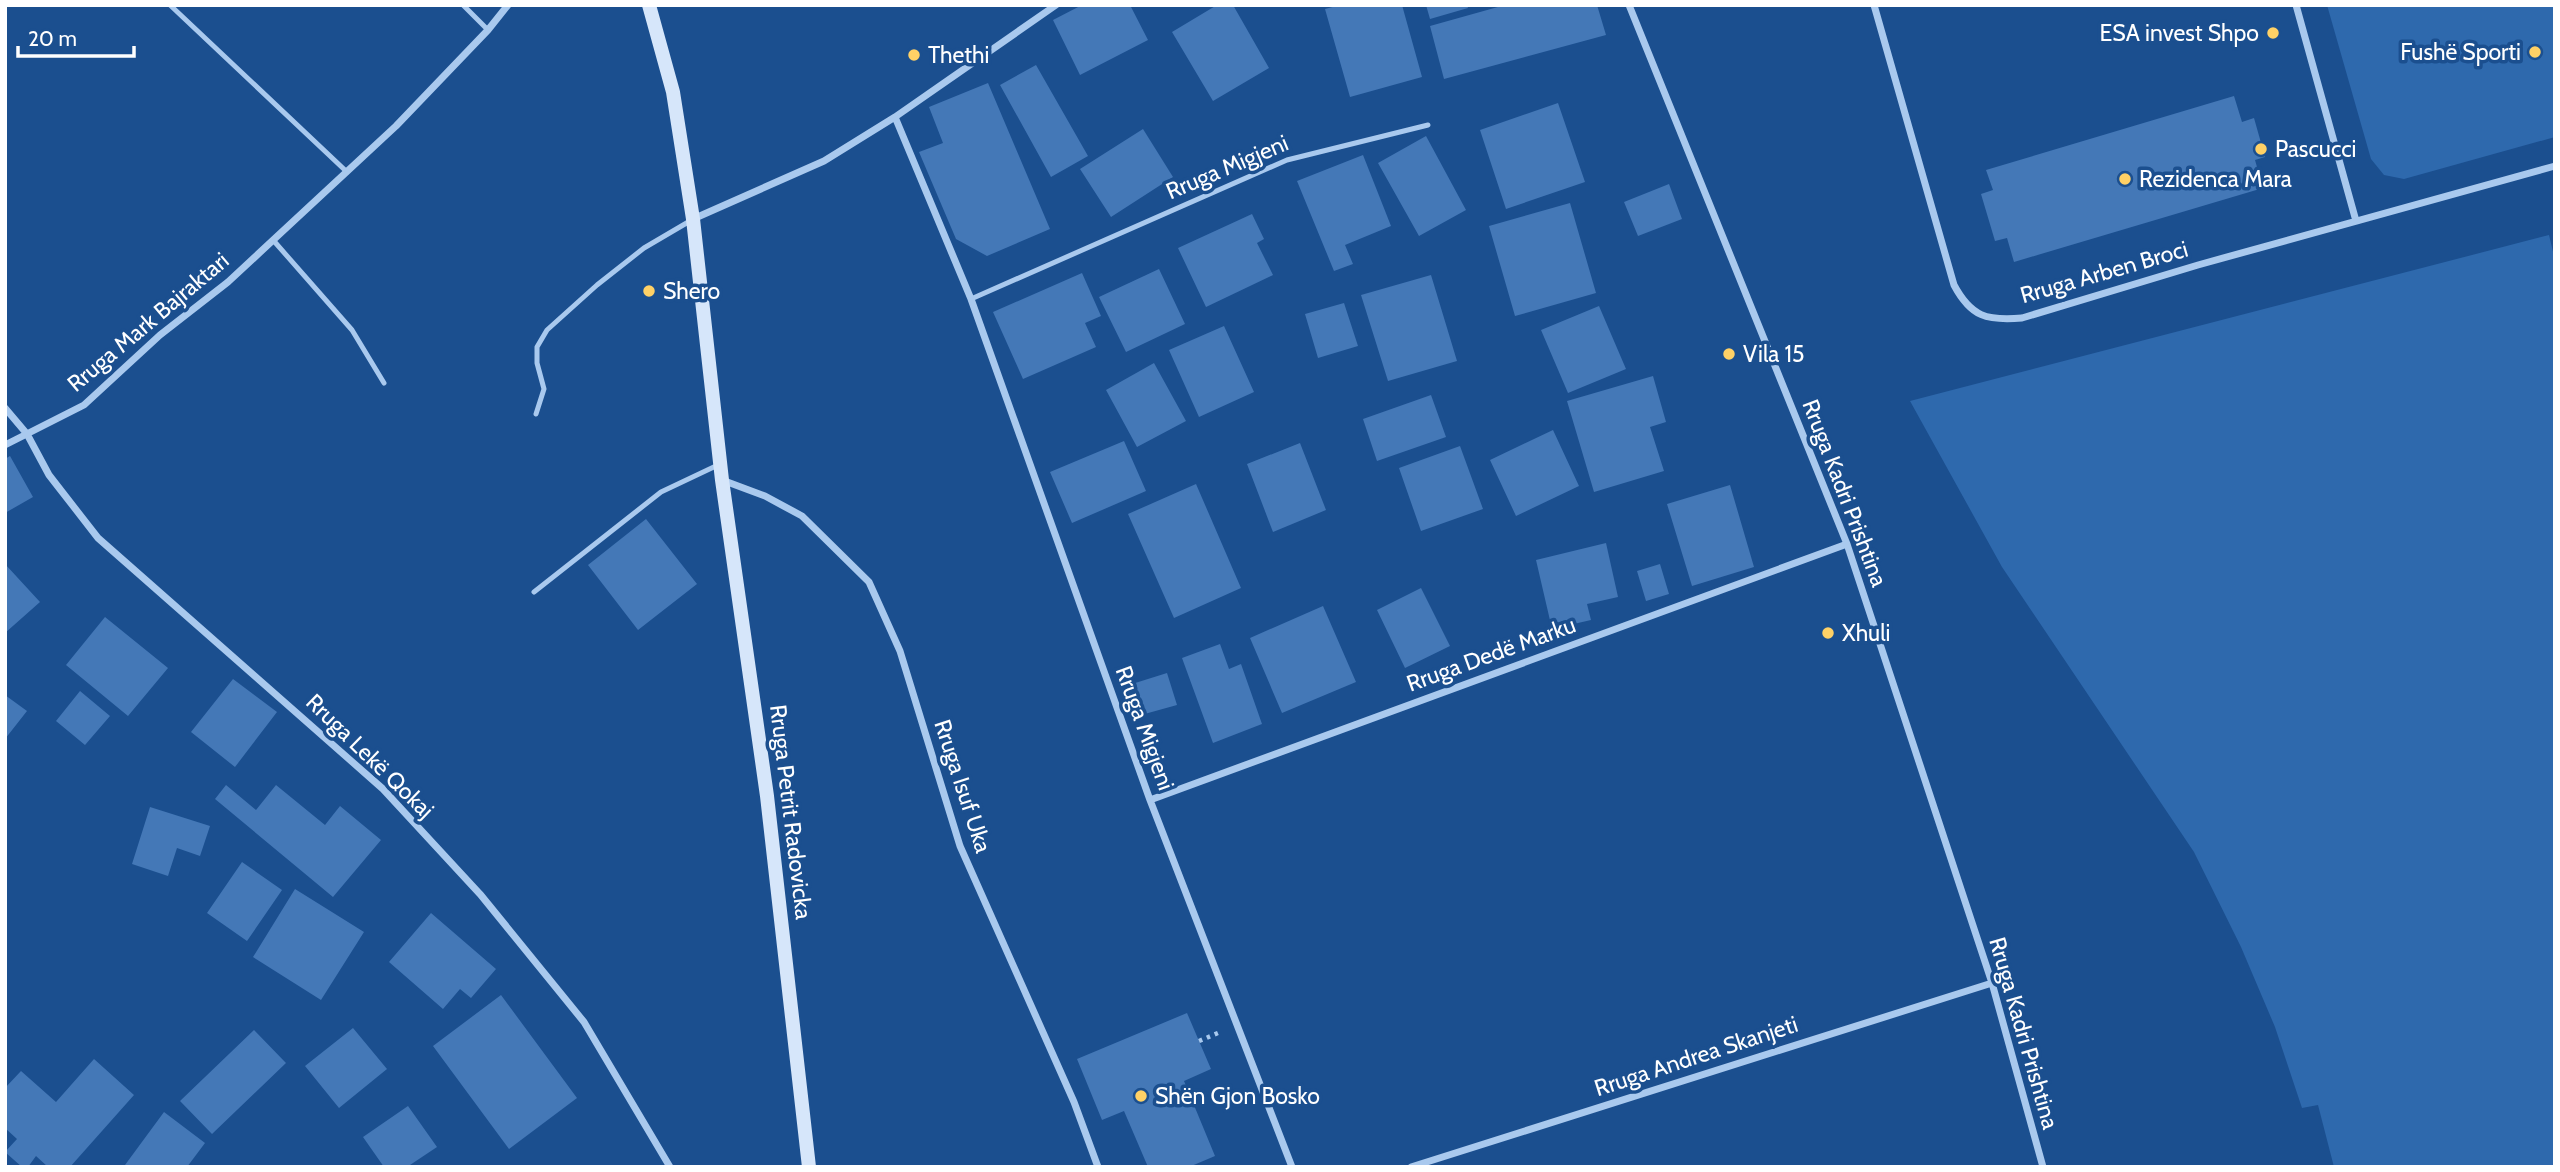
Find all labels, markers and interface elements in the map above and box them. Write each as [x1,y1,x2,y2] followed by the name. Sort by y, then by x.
[18,14,133,58] scale bar
[2099,19,2259,47] place label: ESA invest Shpo
[2265,25,2281,41] marker: ESA invest Shpo
[28,26,77,51] text: 20 m
[2400,38,2521,66] place label: Fushë Sporti
[928,41,989,69] place label: Thethi
[2527,44,2543,60] marker: Fushë Sporti
[906,47,922,63] marker: Thethi
[1162,129,1292,205] street label: Rruga Migjeni
[2275,135,2357,163] place label: Pascucci
[2253,141,2269,157] marker: Pascucci
[2139,165,2292,193] place label: Rezidenca Mara
[2117,171,2133,187] marker: Rezidenca Mara
[2017,235,2191,309] street label: Rruga Arben Broci
[62,246,234,398] street label: Rruga Mark Bajraktari
[663,277,720,305] place label: Shero
[641,283,657,299] marker: Shero
[1743,340,1805,368] place label: Vila 15
[1721,346,1737,362] marker: Vila 15
[1796,395,1894,591] street label: Rruga Kadri Prishtina
[1403,610,1579,698] street label: Rruga Dedë Marku
[1842,619,1890,647] place label: Xhuli
[1820,625,1836,641] marker: Xhuli
[1110,662,1180,794] street label: Rruga Migjeni
[300,688,440,824] street label: Rruga Lekë Qokaj
[764,703,818,921] street label: Rruga Petrit Radovicka
[928,716,998,856] street label: Rruga Isuf Uka
[1983,934,2065,1132] street label: Rruga Kadri Prishtina
[1591,1010,1801,1102] street label: Rruga Andrea Skanjeti
[1155,1082,1320,1110] place label: Shën Gjon Bosko
[1133,1088,1149,1104] marker: Shën Gjon Bosko

